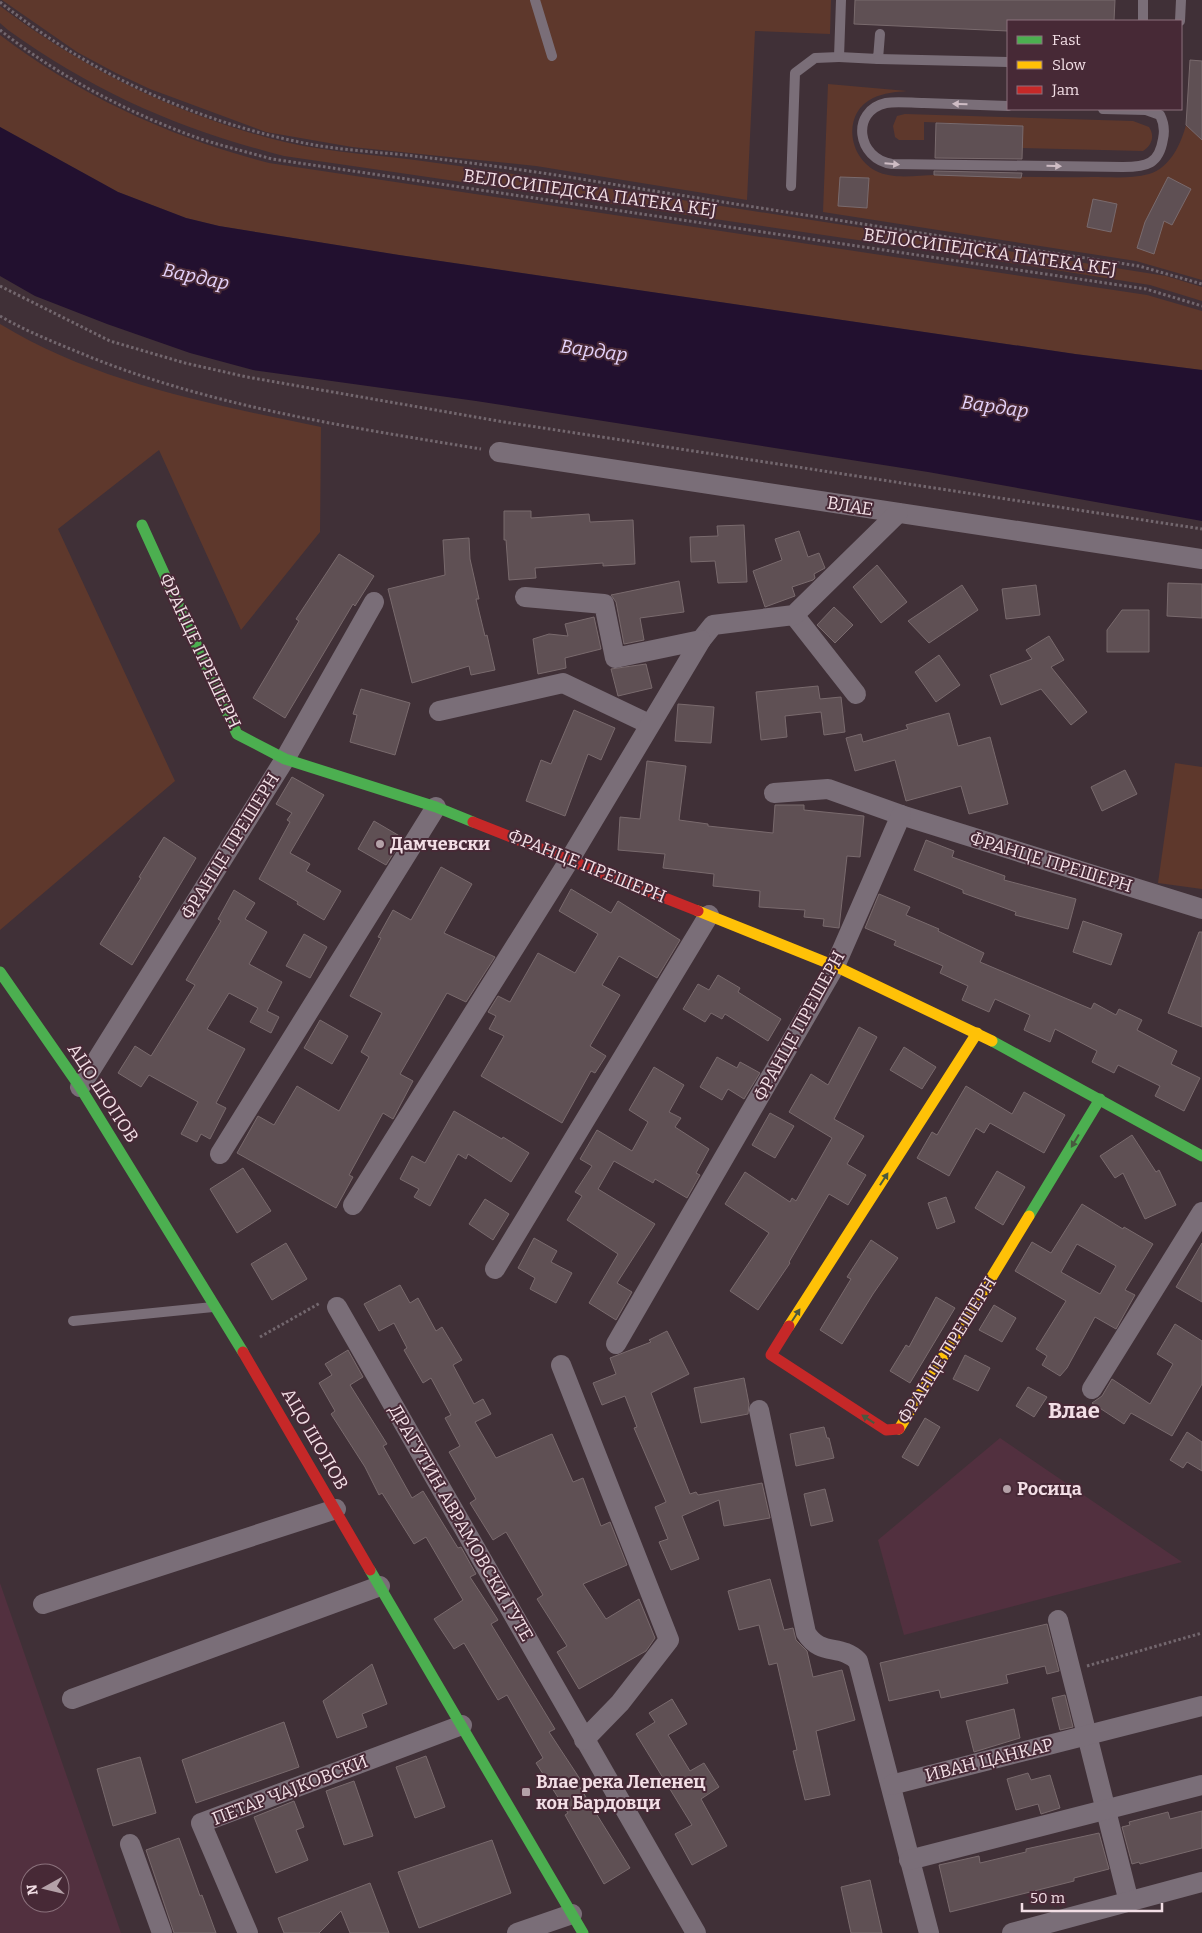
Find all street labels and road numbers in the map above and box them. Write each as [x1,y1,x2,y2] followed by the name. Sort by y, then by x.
[462,164,718,222] street label: ВЕЛОСИПЕДСКА ПАТЕКА КЕЈ
[862,223,1118,281] street label: ВЕЛОСИПЕДСКА ПАТЕКА КЕЈ
[825,492,875,520] street label: ВЛАЕ
[154,570,246,732] street label: ФРАНЦE ПРЕШЕРН
[176,769,284,923] street label: ФРАНЦЕ ПРЕШЕРН
[505,824,669,908] street label: ФРАНЦE ПРЕШЕРН
[967,827,1135,897] street label: ФРАНЦE ПРЕШЕРН
[749,947,849,1105] street label: ФРАНЦЕ ПРЕШЕРН
[63,1039,143,1147] street label: АЦО ШОПОВ
[893,1273,1001,1427] street label: ФРАНЦE ПРЕШЕРН
[277,1384,353,1494] street label: АЦО ШОПОВ
[384,1401,538,1645] street label: ДРАГУТИН АВРАМОВСКИ ГУТЕ
[923,1733,1056,1787] street label: ИВАН ЦАНКАР
[209,1750,371,1830] street label: ПЕТАР ЧАЈКОВСКИ

